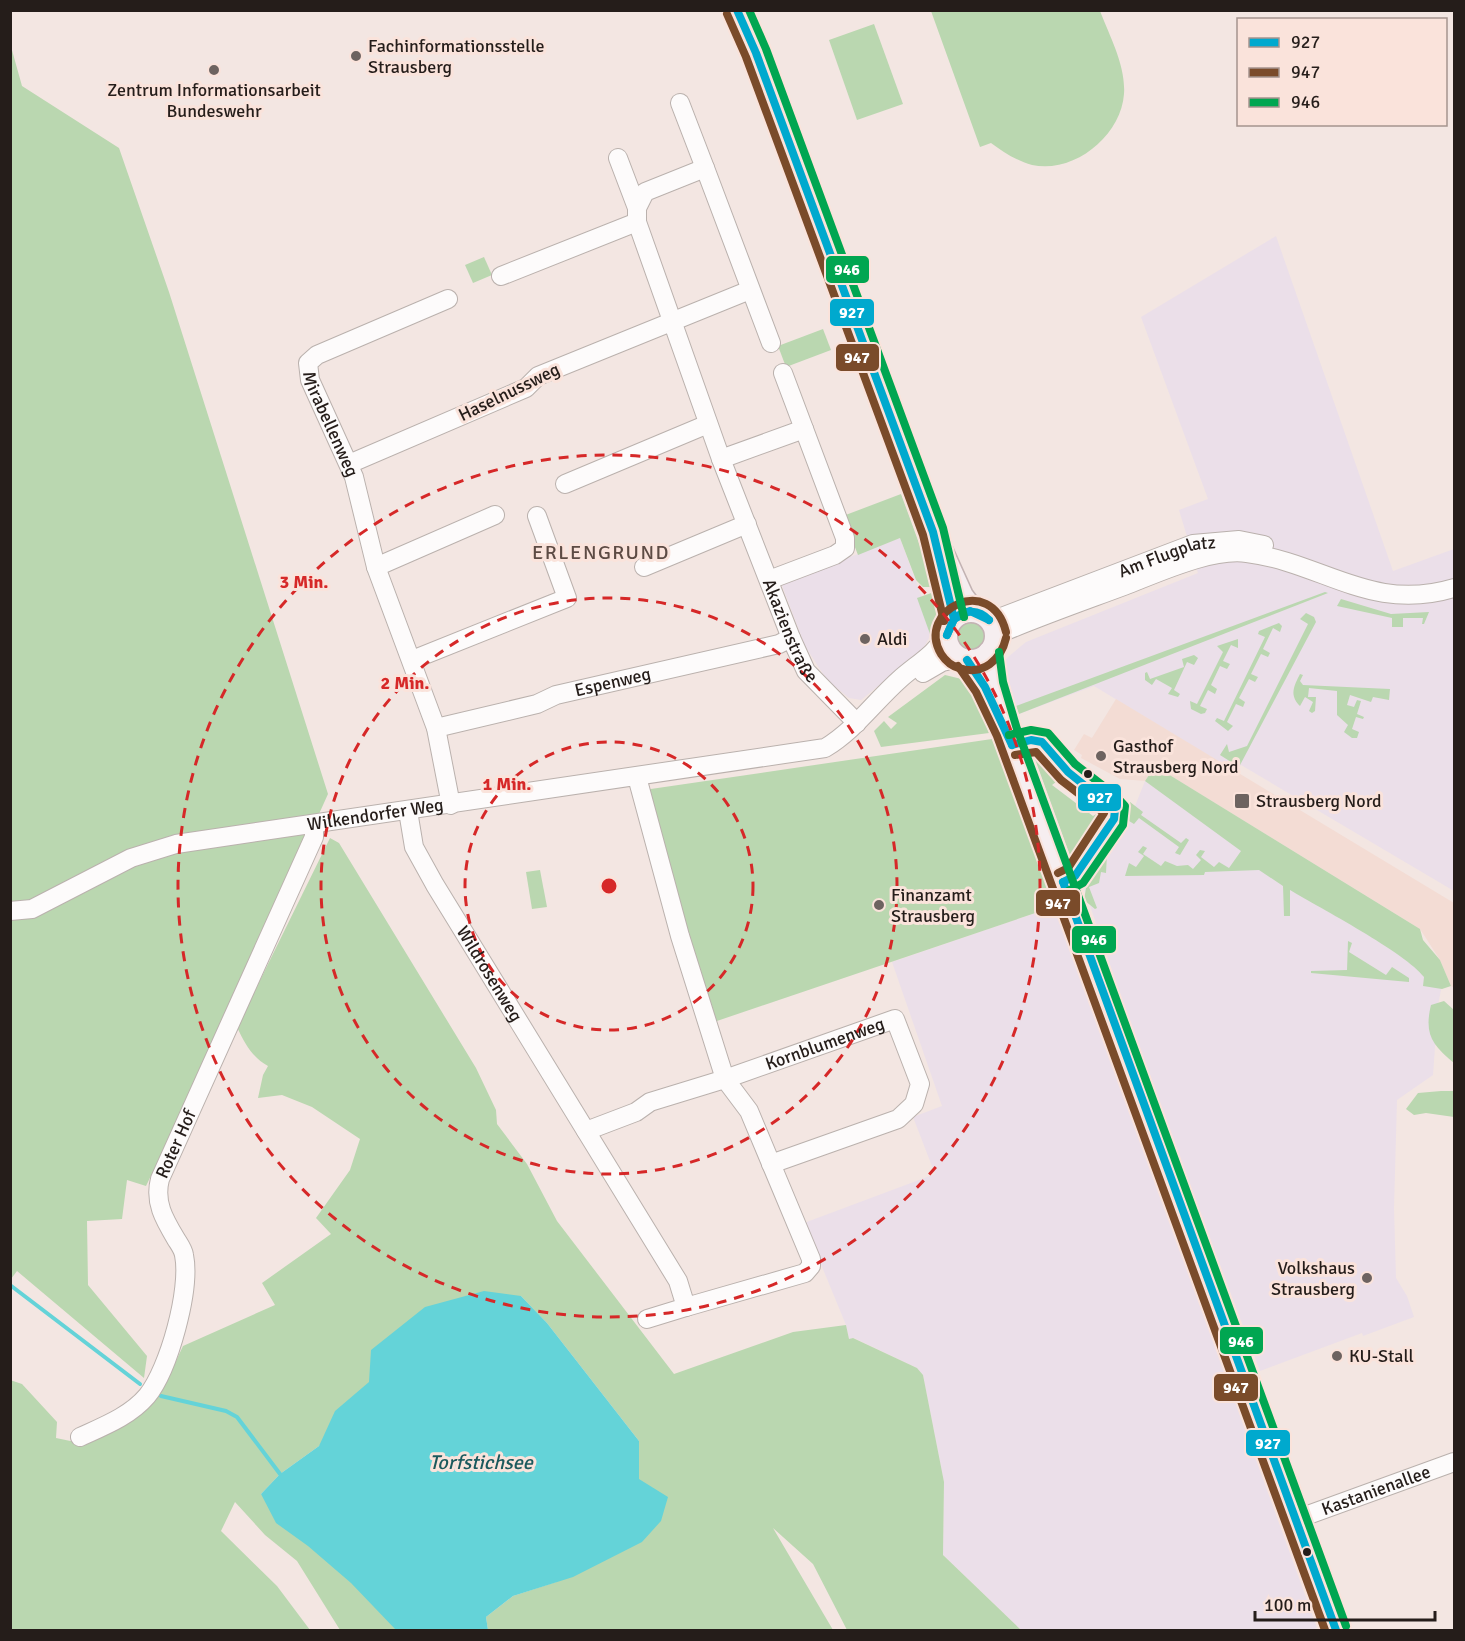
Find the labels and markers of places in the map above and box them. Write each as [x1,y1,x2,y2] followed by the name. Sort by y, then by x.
[368,35,545,78] place label: Fachinformationsstelle Strausberg
[349,49,363,63] marker: Fachinformationsstelle Strausberg
[207,63,221,77] marker: Zentrum Informationsarbeit Bundeswehr
[107,79,321,122] place label: Zentrum Informationsarbeit Bundeswehr
[877,628,907,650] place label: Aldi
[858,632,872,646] marker: Aldi
[1113,735,1239,778] place label: Gasthof Strausberg Nord
[1094,749,1108,763] marker: Gasthof Strausberg Nord
[1082,768,1094,780] unlabelled marker
[1256,790,1382,812] place label: Strausberg Nord
[1233,792,1251,810] marker: Strausberg Nord
[599,876,619,896] centre of rings
[891,884,975,927] place label: Finanzamt Strausberg
[872,898,886,912] marker: Finanzamt Strausberg
[1271,1257,1355,1300] place label: Volkshaus Strausberg
[1360,1271,1374,1285] marker: Volkshaus Strausberg
[1349,1345,1414,1367] place label: KU-Stall
[1330,1349,1344,1363] marker: KU-Stall
[1301,1546,1313,1558] unlabelled marker

